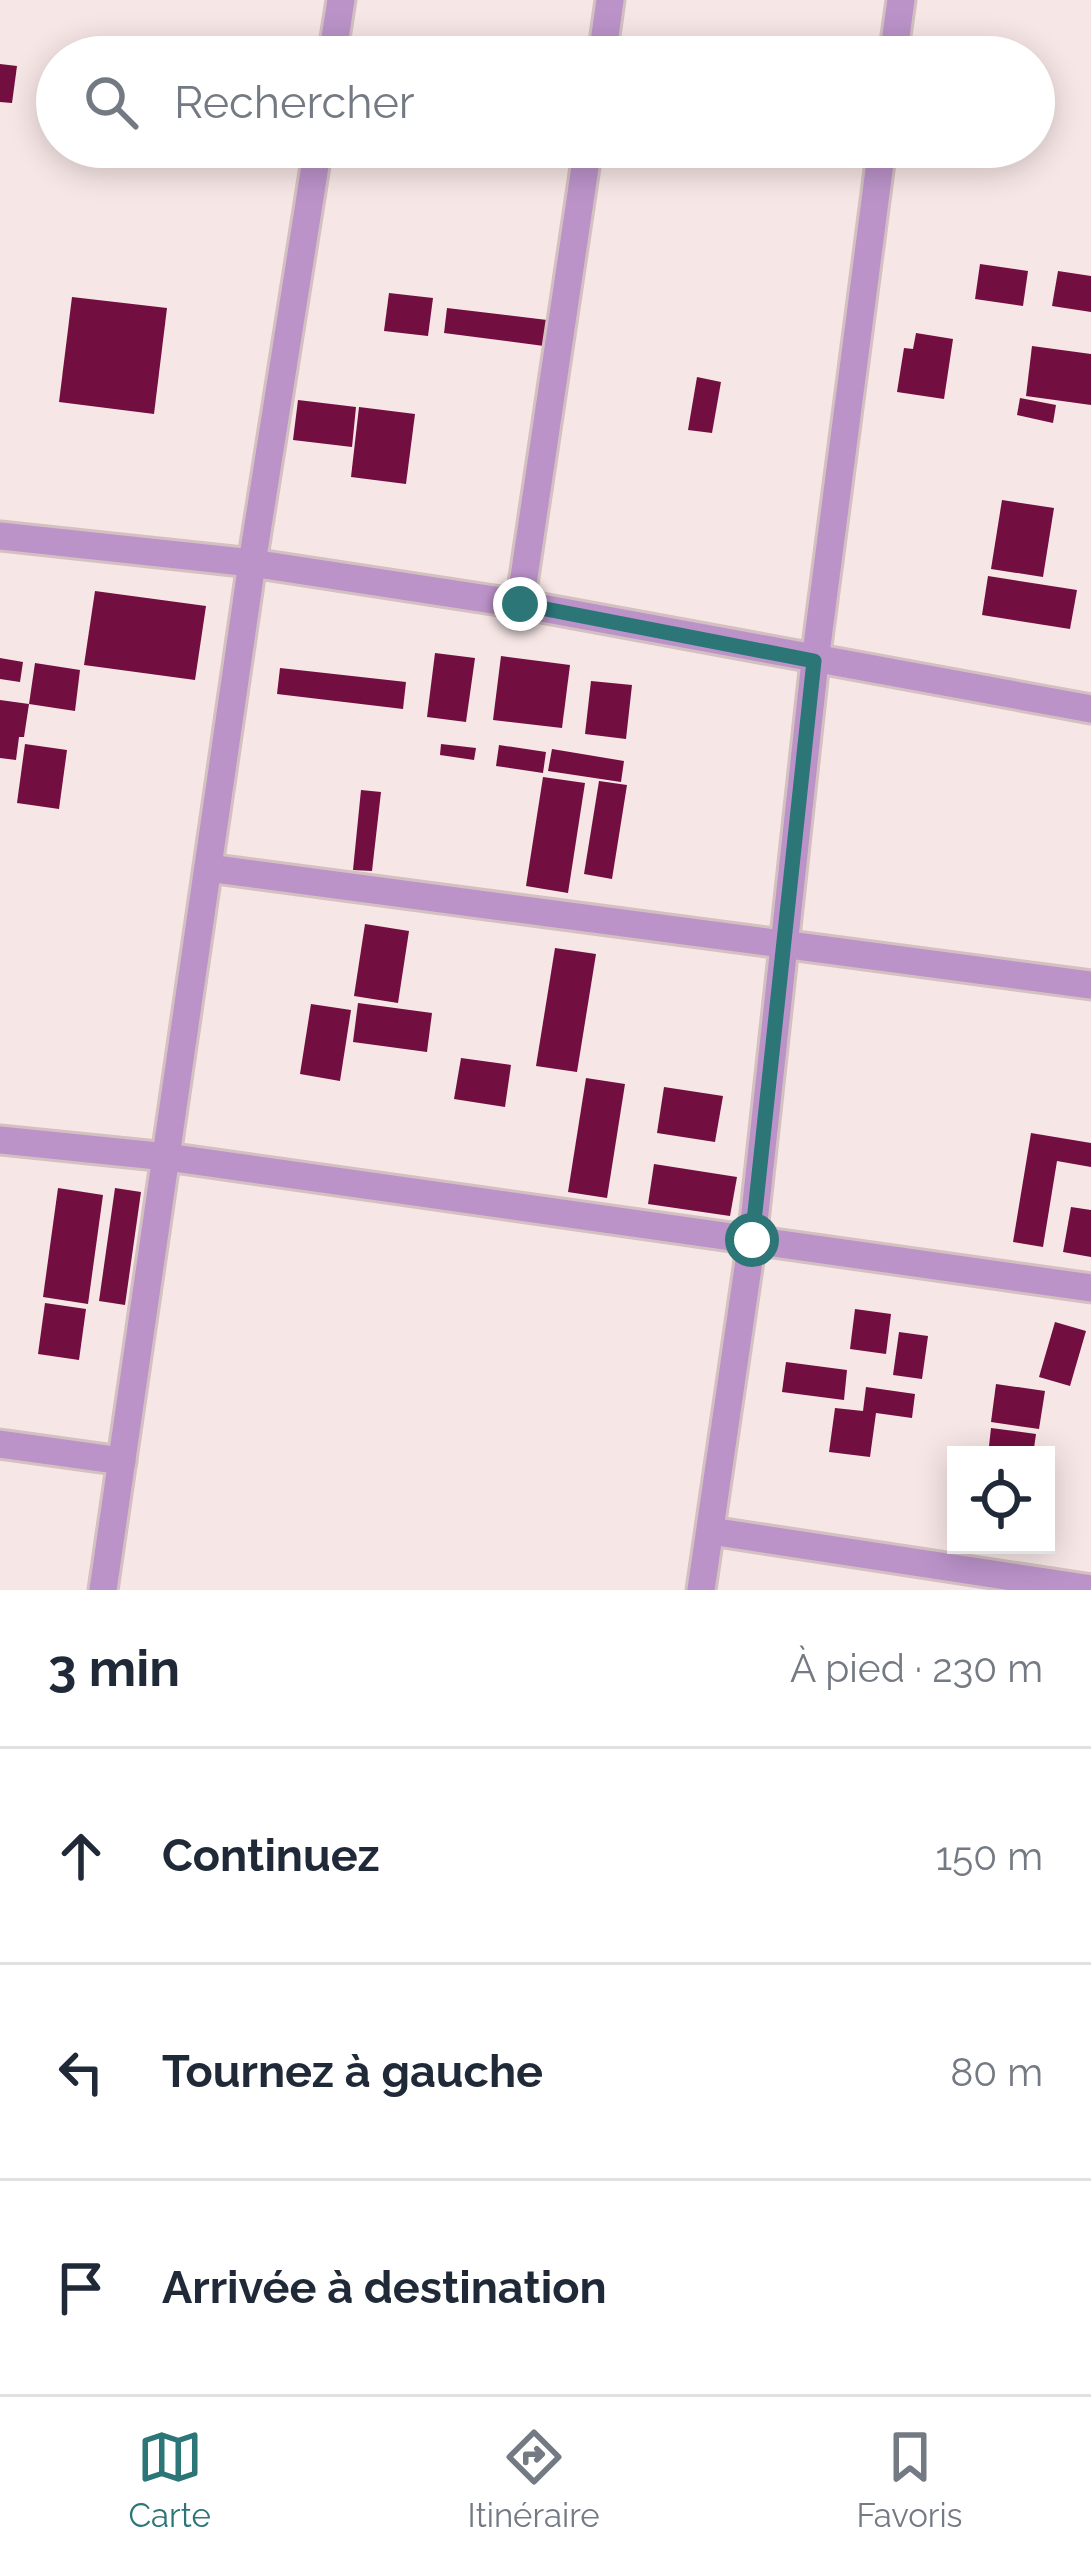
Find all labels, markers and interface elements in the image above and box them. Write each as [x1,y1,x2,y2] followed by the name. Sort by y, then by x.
[36,36,1055,168] search box
[78,69,144,135] icon: search
[174,76,415,129] text: Rechercher
[493,577,547,631] route end
[725,1213,779,1267] route start
[947,1446,1055,1554] map controls
[947,1446,1055,1554] button: locate
[48,1638,180,1698] text: 3 min
[790,1645,1043,1691] text: À pied · 230 m
[48,1823,114,1889] icon: ahead
[162,1829,380,1882] text: Continuez
[935,1833,1043,1879] text: 150 m
[48,2039,114,2105] icon: left
[162,2045,543,2098] text: Tournez à gauche
[950,2049,1043,2095] text: 80 m
[48,2255,114,2321] icon: arrive
[162,2261,607,2314] text: Arrivée à destination
[128,2424,211,2535] tab: Carte
[468,2424,600,2535] tab: Itinéraire
[856,2424,963,2535] tab: Favoris

